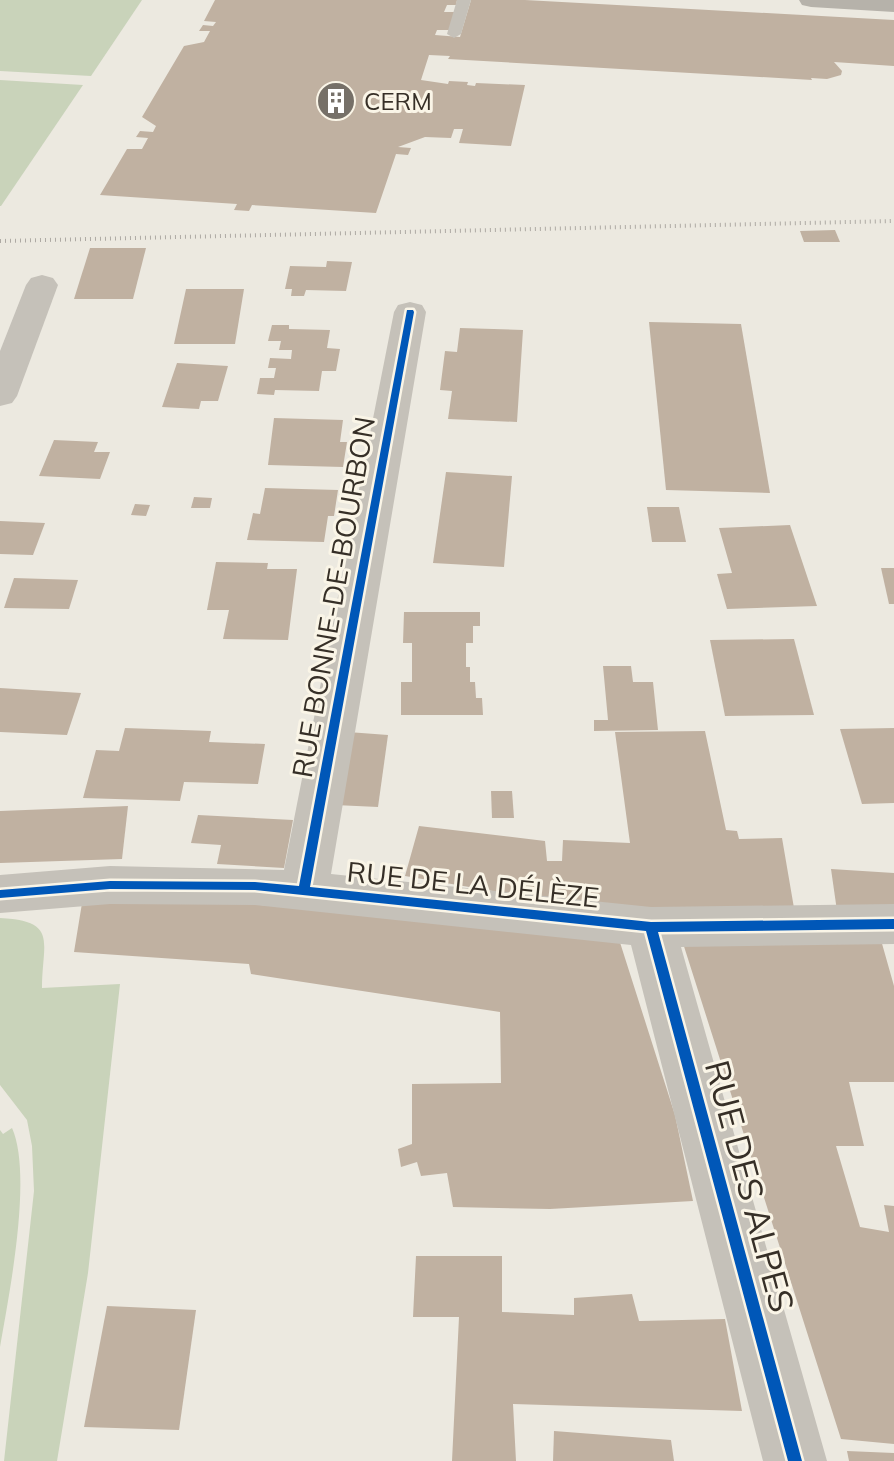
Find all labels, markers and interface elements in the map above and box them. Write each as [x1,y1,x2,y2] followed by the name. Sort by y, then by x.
[315,80,357,122] building icon: CERM
[364,86,432,116] place label: CERM
[284,414,382,780] street label: RUE BONNE-DE-BOURBON
[345,853,601,915] street label: RUE DE LA DÉLÈZE
[696,1055,804,1317] street label: RUE DES ALPES

